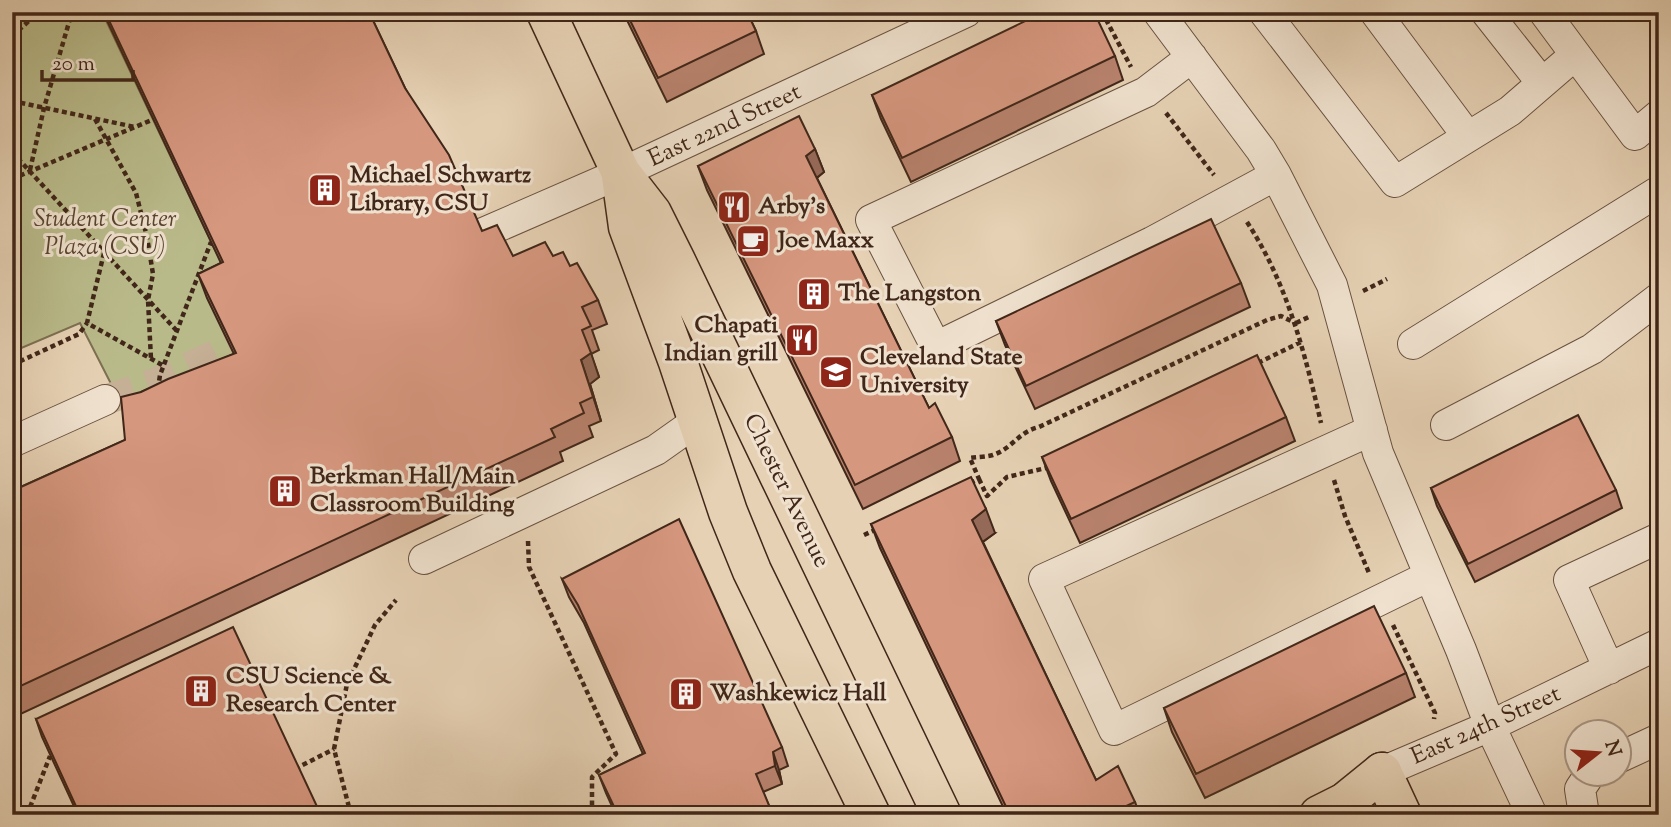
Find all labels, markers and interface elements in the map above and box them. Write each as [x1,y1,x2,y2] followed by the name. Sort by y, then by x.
[42,38,133,82] scale bar
[52,50,95,80] text: 20 m
[643,76,807,176] street label: East 22nd Street
[350,159,531,221] place label: Michael Schwartz Library, CSU
[306,171,344,209] building icon: Michael Schwartz Library, CSU
[715,188,753,226] restaurant icon: Arby's
[758,190,825,224] place label: Arby's
[34,203,177,265] park label: Student Center Plaza (CSU)
[734,222,772,260] cafe icon: Joe Maxx
[776,224,874,258] place label: Joe Maxx
[795,275,833,313] building icon: The Langston
[838,277,982,311] place label: The Langston
[665,309,778,371] place label: Chapati Indian grill
[783,321,821,359] restaurant icon: Chapati Indian grill
[860,341,1023,403] place label: Cleveland State University
[817,353,855,391] school or university icon: Cleveland State University
[734,408,838,574] street label: Chester Avenue
[310,460,516,522] place label: Berkman Hall/Main Classroom Building
[266,472,304,510] building icon: Berkman Hall/Main Classroom Building
[226,660,397,722] place label: CSU Science & Research Center
[182,672,220,710] building icon: CSU Science & Research Center
[667,675,705,713] building icon: Washkewicz Hall
[710,677,887,711] place label: Washkewicz Hall
[1406,678,1566,774] street label: East 24th Street
[1562,718,1632,788] north arrow
[1597,738,1627,760] text: N

